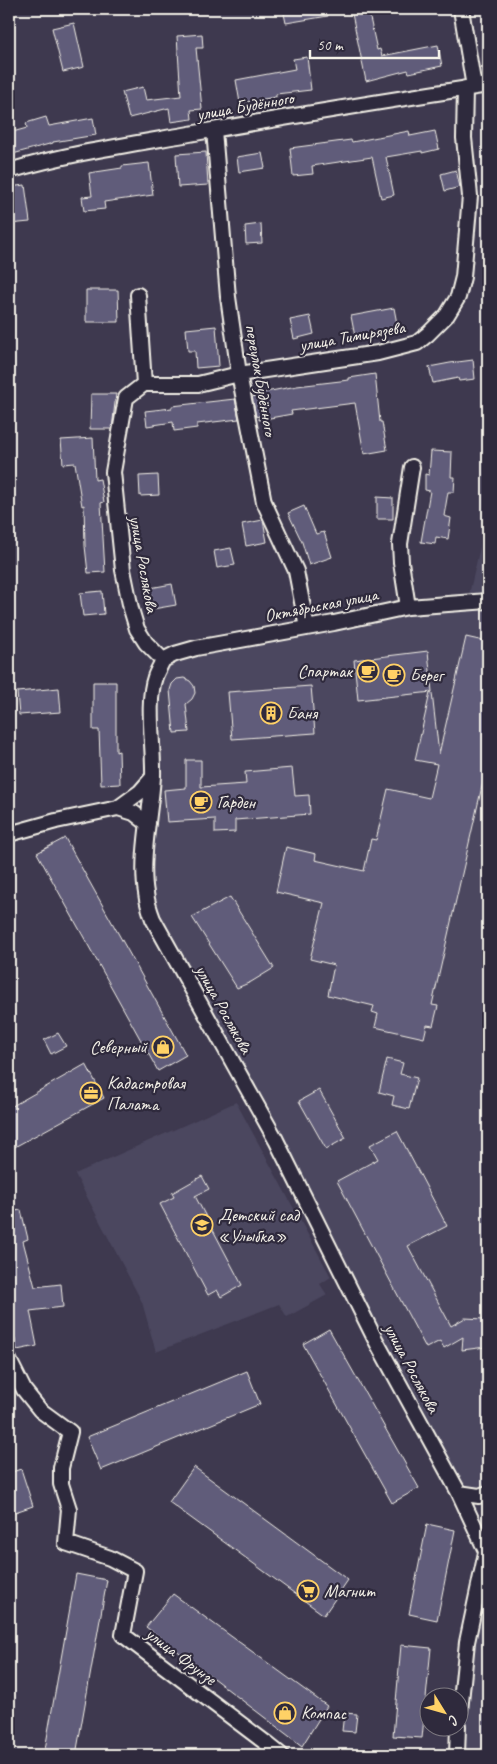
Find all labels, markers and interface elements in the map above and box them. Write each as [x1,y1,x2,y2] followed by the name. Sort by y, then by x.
[310,28,438,60] scale bar
[317,36,344,55] text: 50 m
[194,86,297,126] street label: улица Будённого
[297,316,408,357] street label: улица Тимирязева
[240,322,282,439] street label: переулок Будённого
[124,513,164,615] street label: улица Рослякова
[262,583,381,627] street label: Октябрьская улица
[356,659,380,683] cafe icon: Спартак
[298,660,354,682] place label: Спартак
[382,663,406,687] cafe icon: Берег
[410,664,446,686] place label: Берег
[259,701,283,725] building icon: Баня
[287,702,318,724] place label: Баня
[189,790,213,814] cafe icon: Гарден
[217,791,257,813] place label: Гарден
[190,960,258,1058] street label: улица Рослякова
[151,1035,175,1059] shop icon: Северный
[90,1036,148,1058] place label: Северный
[107,1072,186,1115] place label: Кадастровая Палата
[79,1081,103,1105] office icon: Кадастровая Палата
[218,1204,301,1247] place label: Детский сад «Улыбка»
[190,1213,214,1237] school or university icon: Детский сад «Улыбка»
[379,1319,445,1418] street label: улица Рослякова
[296,1579,320,1603] supermarket icon: Магнит
[324,1580,376,1602] place label: Магнит
[140,1622,221,1691] street label: улица Фрунзе
[420,1686,470,1736] north arrow
[273,1701,297,1725] shop icon: Компас
[301,1702,348,1724] place label: Компас
[444,1712,463,1729] text: С

